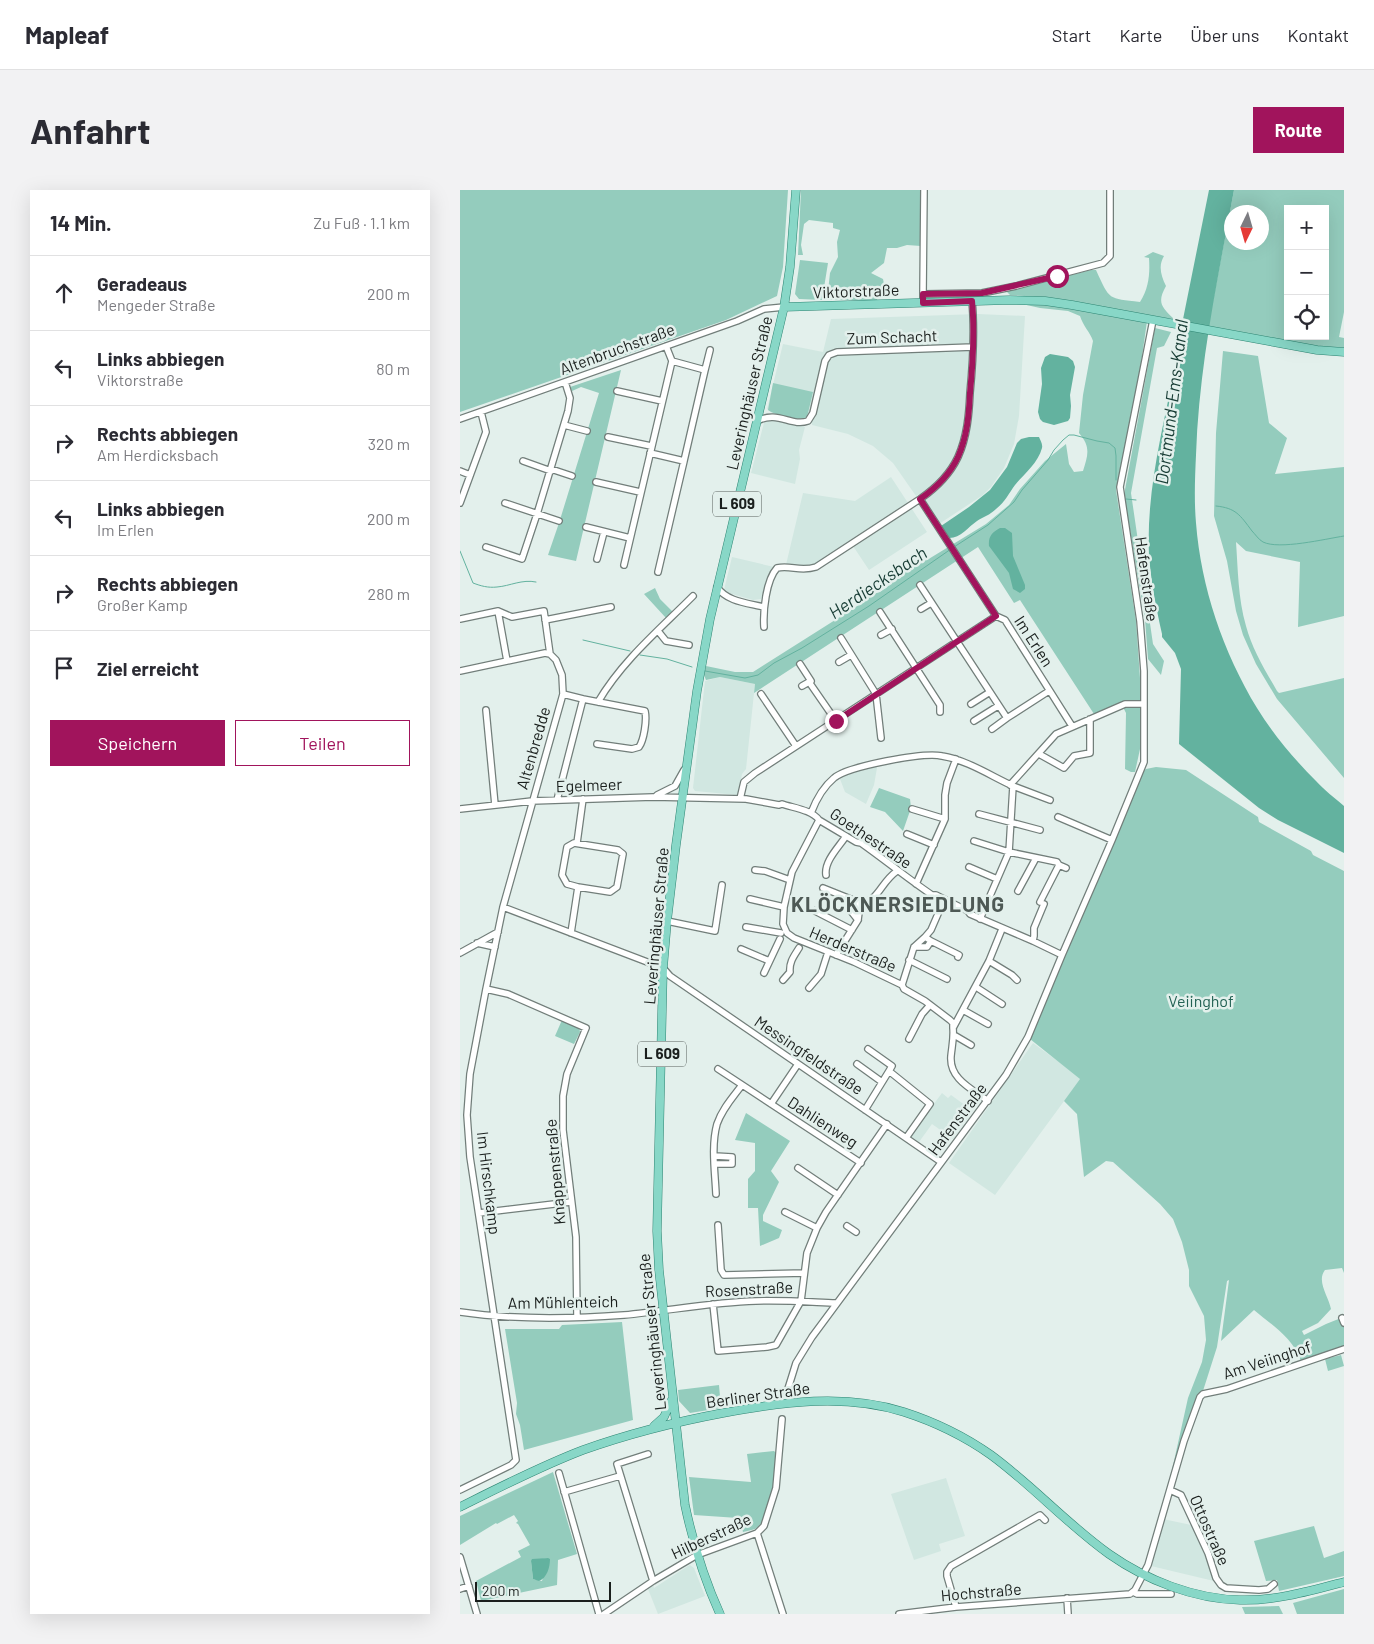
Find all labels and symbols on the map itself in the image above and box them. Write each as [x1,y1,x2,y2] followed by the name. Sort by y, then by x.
[1224,205,1269,250] north arrow
[1046,265,1069,288] route start
[812,279,900,302] street label: Viktorstraße
[722,314,775,472] street label: Leveringhäuser Straße
[1150,318,1192,486] water label: Dortmund-Ems-Kanal
[557,319,677,378] street label: Altenbruchstraße
[846,325,938,348] street label: Zum Schacht
[713,492,761,516] road number: L 609
[1132,535,1163,623] street label: Hafenstraße
[824,541,931,623] water label: Herdiecksbach
[1011,612,1058,670] street label: Im Erlen
[512,704,553,791] street label: Altenbredde
[825,710,848,733] route end
[555,774,623,795] street label: Egelmeer
[827,803,916,872] street label: Goethestraße
[639,847,672,1005] street label: Leveringhäuser Straße
[791,891,1005,916] district label: KLÖCKNERSIEDLUNG
[807,922,900,975] street label: Herderstraße
[1168,991,1234,1010] park label: Veiinghof
[751,1011,867,1098] street label: Messingfeldstraße
[638,1042,686,1066] road number: L 609
[923,1079,990,1159] street label: Hafenstraße
[785,1092,862,1151] street label: Dahlienweg
[540,1118,569,1226] street label: Knappenstraße
[474,1130,505,1236] street label: Im Hirschkamp
[634,1253,669,1411] street label: Leveringhäuser Straße
[704,1277,794,1300] street label: Rosenstraße
[507,1291,619,1312] street label: Am Mühlenteich
[1220,1336,1314,1383] street label: Am Veiinghof
[705,1378,811,1411] street label: Berliner Straße
[1187,1492,1234,1568] street label: Ottostraße
[668,1509,754,1562] street label: Hilberstraße
[475,1579,611,1602] scale bar
[940,1579,1022,1604] street label: Hochstraße

